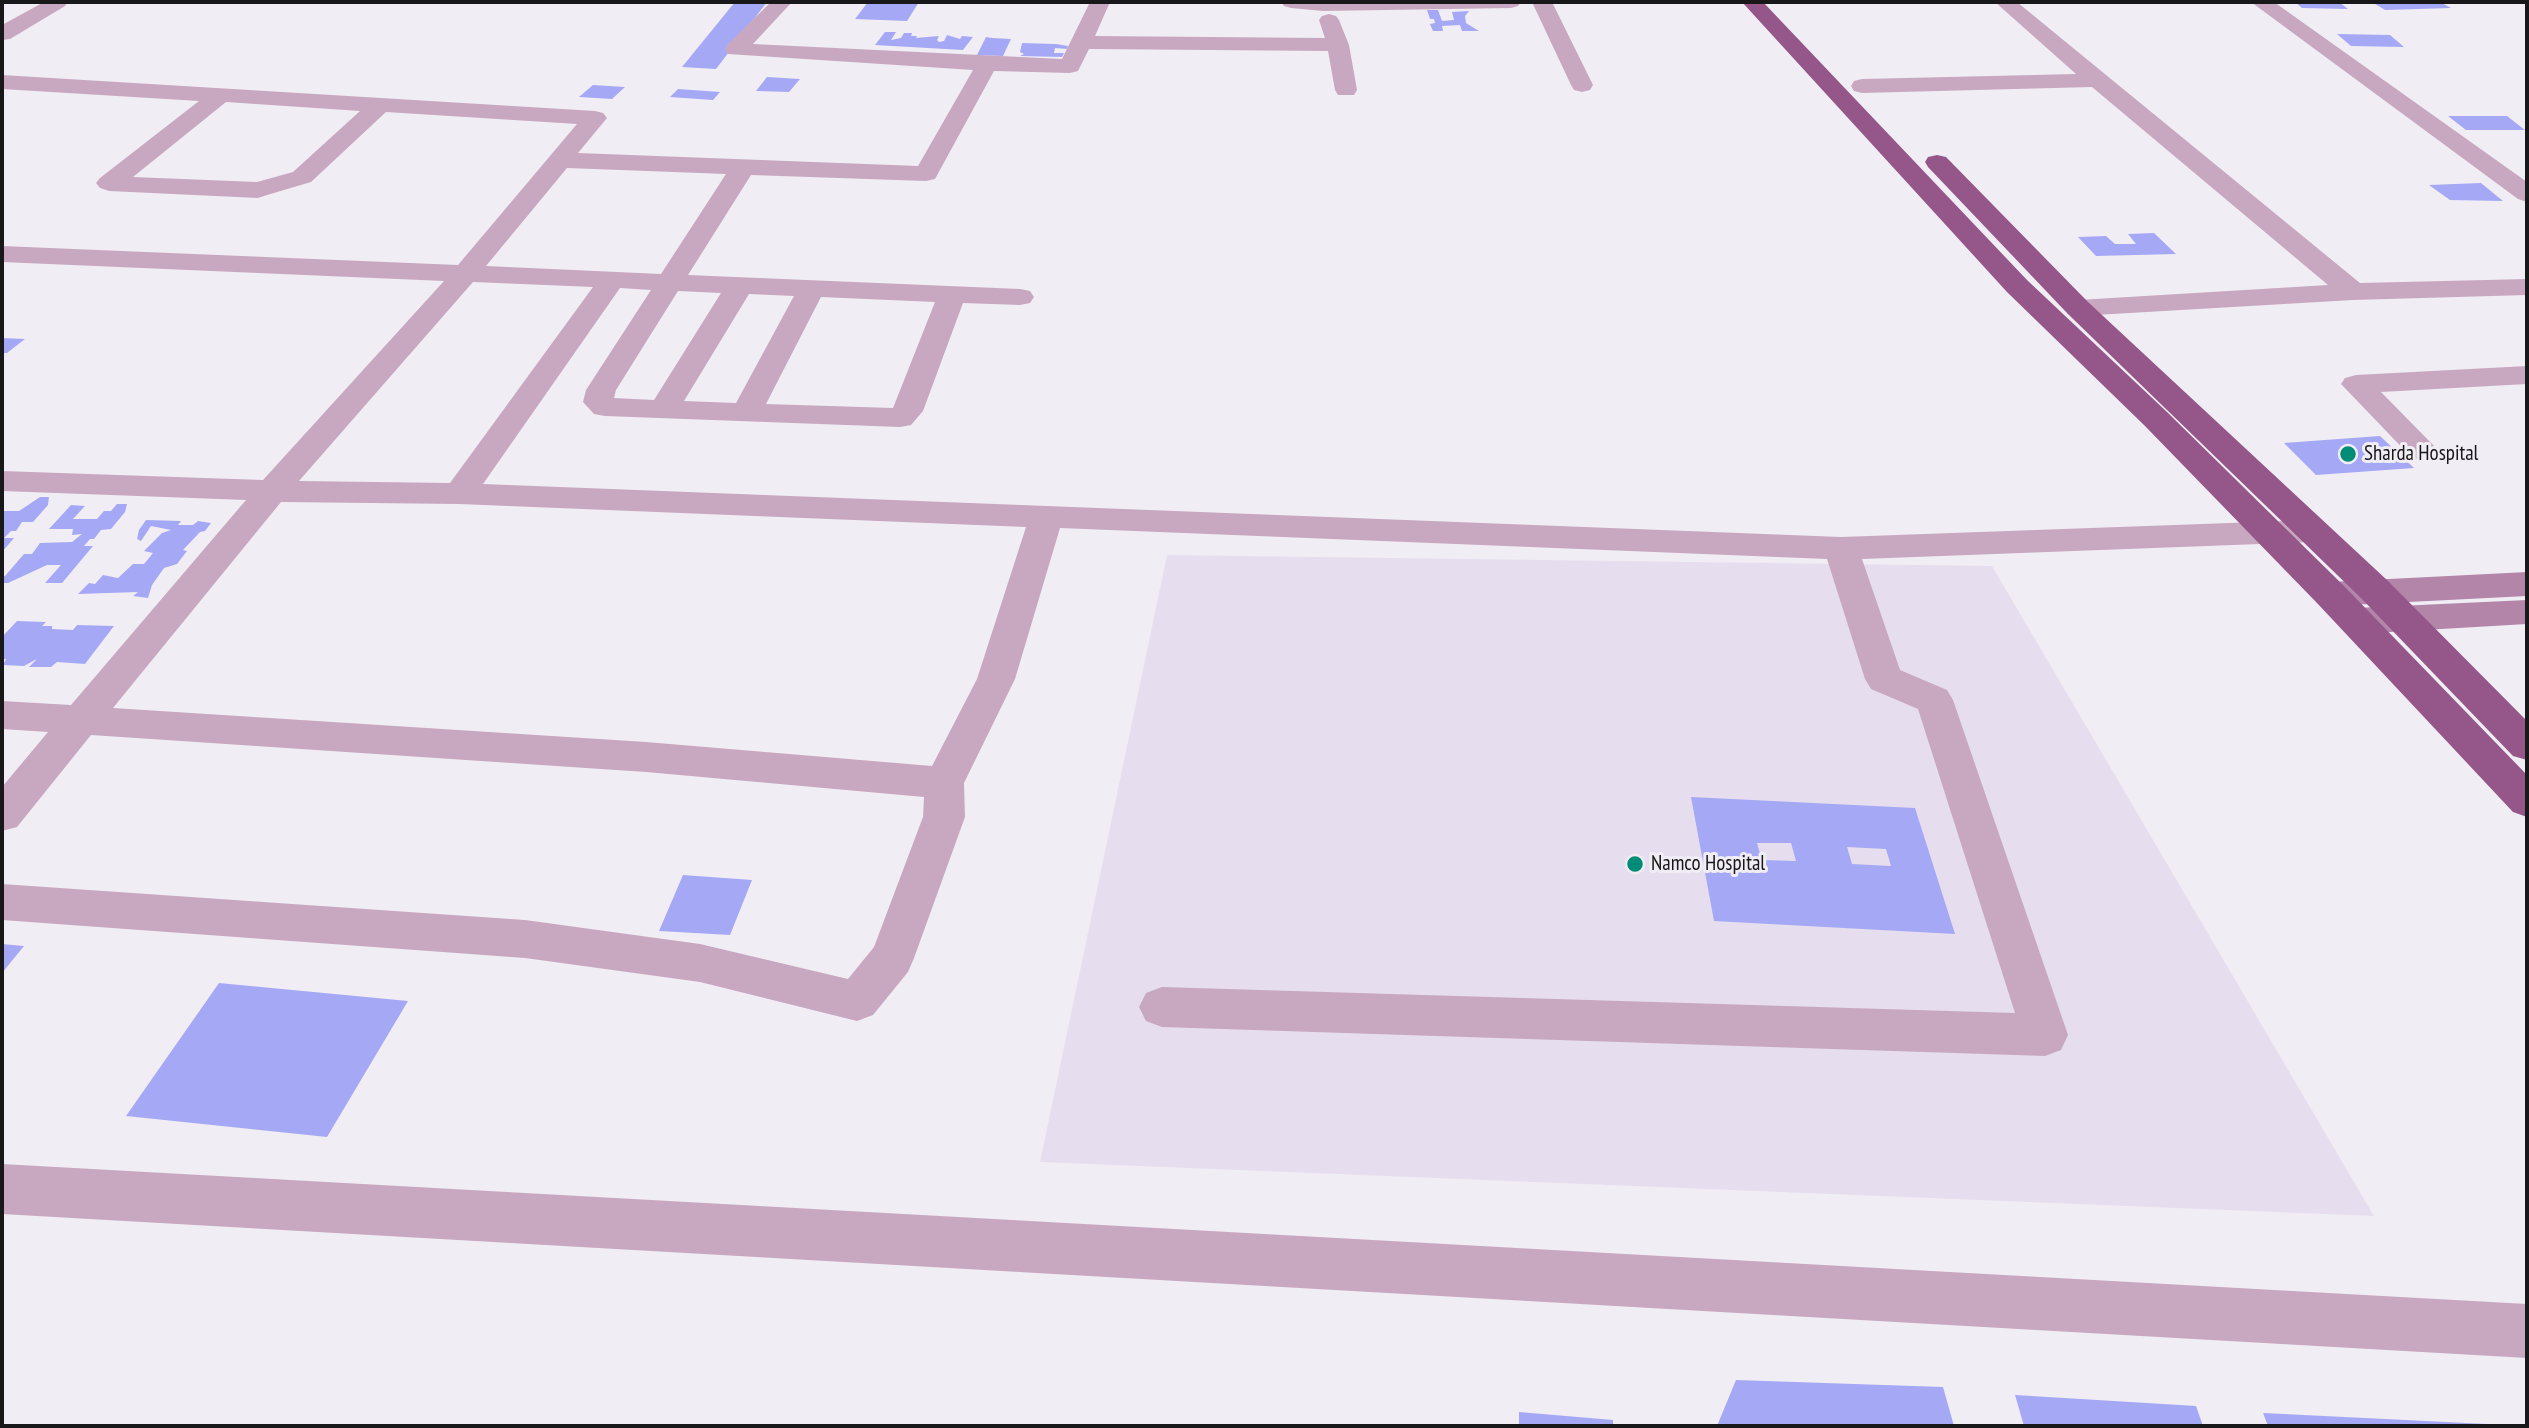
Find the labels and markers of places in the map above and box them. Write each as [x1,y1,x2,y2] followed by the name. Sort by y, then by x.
[2364,441,2479,467] place label: Sharda Hospital
[2338,444,2358,464] marker: Sharda Hospital
[1651,851,1765,877] place label: Namco Hospital
[1625,854,1645,874] marker: Namco Hospital

